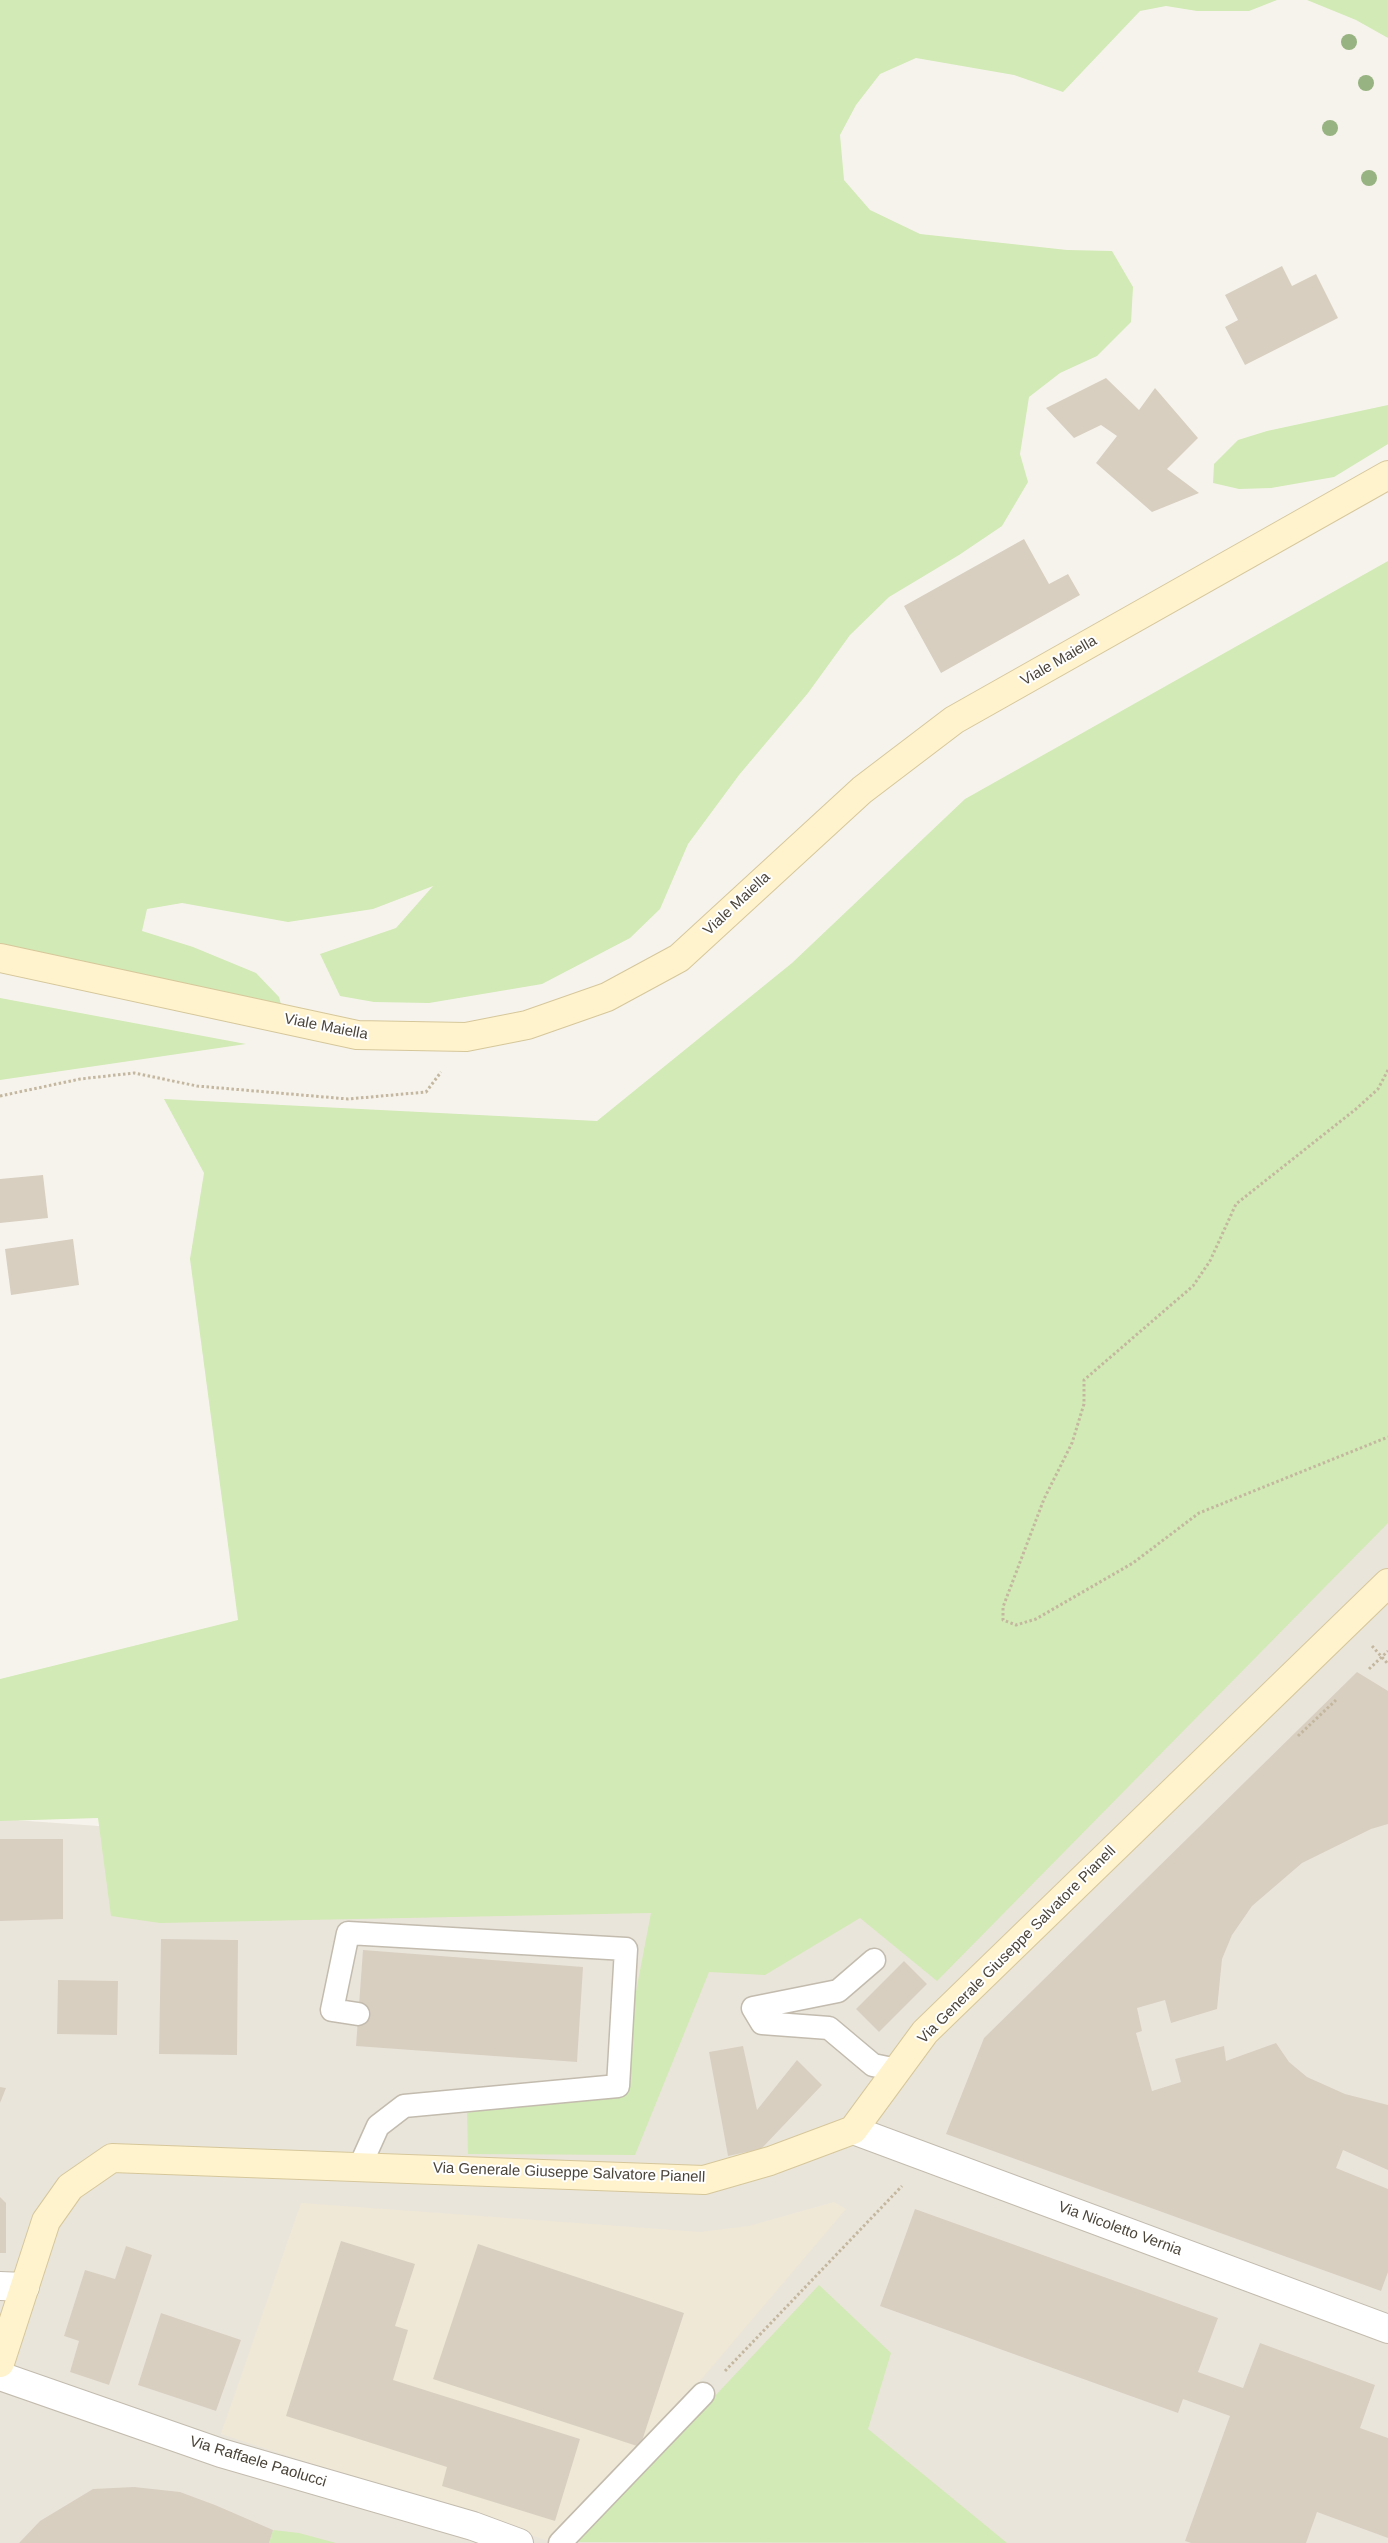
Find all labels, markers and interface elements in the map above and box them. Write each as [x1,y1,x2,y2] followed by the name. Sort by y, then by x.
[1018,632,1100,690] street label: Viale Maiella
[700,869,774,939] street label: Viale Maiella
[283,1010,369,1044] street label: Viale Maiella
[914,1842,1120,2048] street label: Via Generale Giuseppe Salvatore Pianell
[433,2159,705,2187] street label: Via Generale Giuseppe Salvatore Pianell
[1056,2198,1184,2260] street label: Via Nicoletto Vernia
[187,2433,329,2491] street label: Via Raffaele Paolucci

